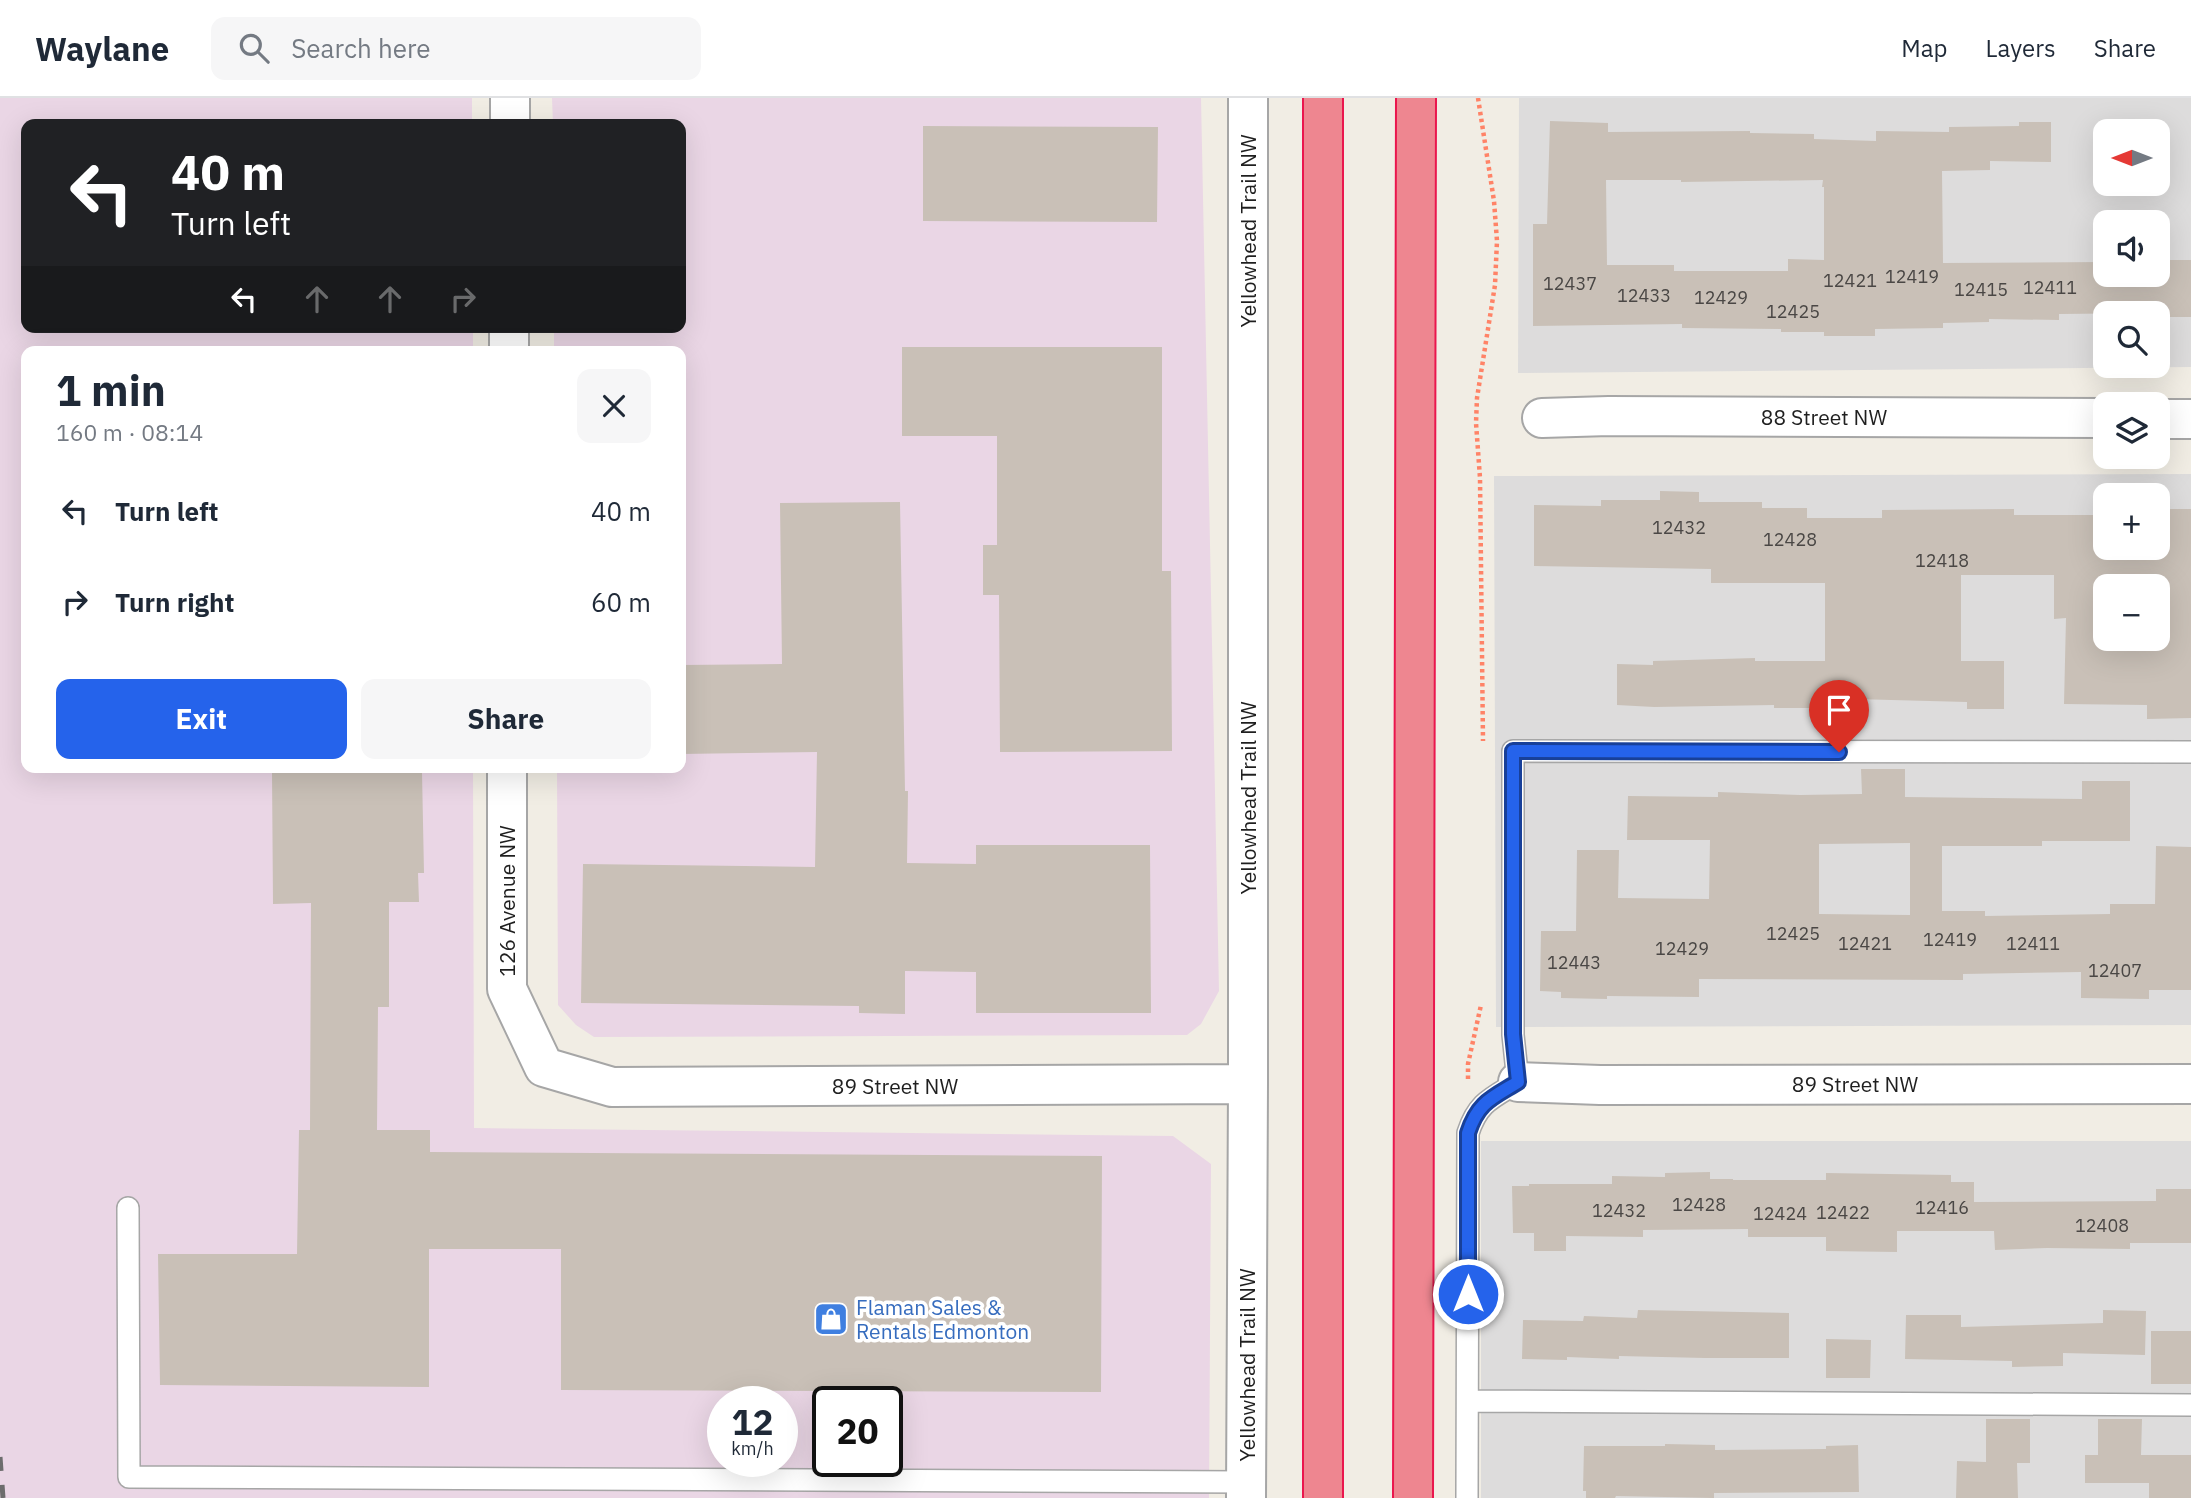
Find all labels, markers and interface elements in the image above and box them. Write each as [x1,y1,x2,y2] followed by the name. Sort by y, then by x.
[211,17,701,80] search box
[35,27,169,70] text: Waylane
[235,29,273,67] icon: search
[291,31,431,65] text: Search here
[1901,32,1948,64] text: Map
[1986,32,2056,64] text: Layers
[2094,32,2156,64] text: Share
[2093,119,2170,196] north arrow
[2093,119,2170,651] map controls
[1234,134,1262,328] street label: Yellowhead Trail NW
[171,140,285,203] text: 40 m
[56,147,147,238] icon: left
[171,202,291,244] text: Turn left
[2093,210,2170,287] button: sound
[1885,265,1939,288] house number: 12419
[1823,269,1877,292] house number: 12421
[1543,272,1597,295] house number: 12437
[2023,276,2077,299] house number: 12411
[1954,278,2008,301] house number: 12415
[225,280,263,318] icon: left
[298,280,336,318] icon: ahead
[371,280,409,318] icon: ahead
[444,280,482,318] icon: right
[1617,284,1671,307] house number: 12433
[1694,286,1748,309] house number: 12429
[1766,300,1820,323] house number: 12425
[2093,301,2170,378] button: search
[56,363,166,418] text: 1 min
[577,369,651,443] button: close
[2093,392,2170,469] button: layers
[1761,403,1887,431] street label: 88 Street NW
[56,417,203,447] text: 160 m · 08:14
[2093,483,2170,560] button: +
[56,492,94,530] icon: left
[115,494,218,528] text: Turn left
[591,494,651,528] text: 40 m
[1652,516,1706,539] house number: 12432
[1763,528,1817,551] house number: 12428
[1915,549,1969,572] house number: 12418
[2093,574,2170,651] button: −
[56,583,94,621] icon: right
[115,585,234,619] text: Turn right
[591,585,651,619] text: 60 m
[56,679,347,759] button: Exit
[361,679,651,759] button: Share
[1809,680,1869,752] pin
[1820,691,1858,729] icon: arrive
[1234,701,1262,895] street label: Yellowhead Trail NW
[493,825,521,977] street label: 126 Avenue NW
[1766,922,1820,945] house number: 12425
[1923,928,1977,951] house number: 12419
[1838,932,1892,955] house number: 12421
[2006,932,2060,955] house number: 12411
[1655,937,1709,960] house number: 12429
[1547,951,1601,974] house number: 12443
[2088,959,2142,982] house number: 12407
[1792,1070,1918,1098] street label: 89 Street NW
[832,1072,958,1100] street label: 89 Street NW
[1672,1193,1726,1216] house number: 12428
[1915,1196,1969,1219] house number: 12416
[1592,1199,1646,1222] house number: 12432
[1816,1201,1870,1224] house number: 12422
[1753,1202,1807,1225] house number: 12424
[2075,1214,2129,1237] house number: 12408
[1431,1257,1505,1331] position arrow
[1233,1268,1261,1462] street label: Yellowhead Trail NW
[856,1293,1029,1345] place label: Flaman Sales & Rentals Edmonton
[812,1300,850,1338] shop icon: Flaman Sales & Rentals Edmonton
[812,1386,903,1477] speed limit sign: 20
[731,1399,774,1445] text: 12
[731,1437,774,1460] text: km/h

